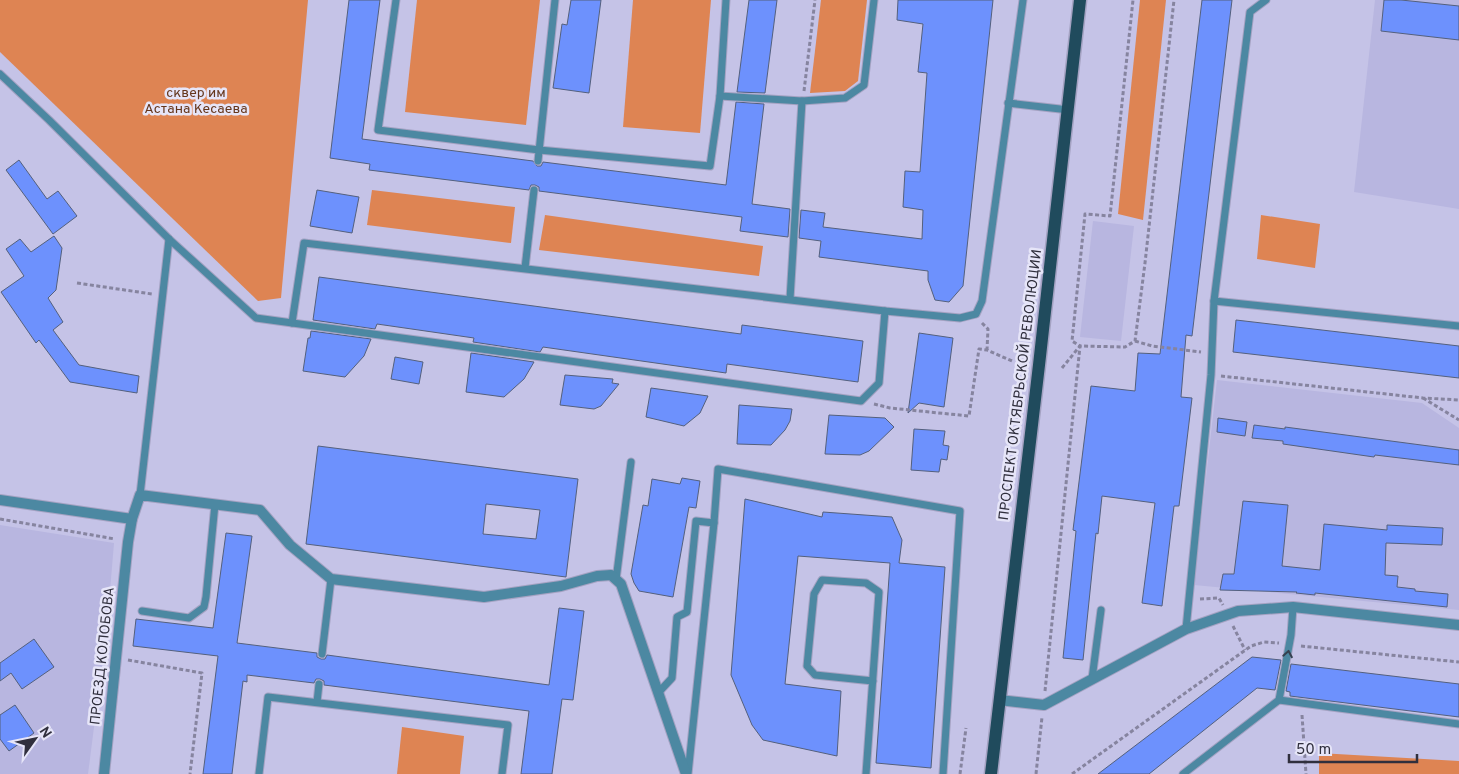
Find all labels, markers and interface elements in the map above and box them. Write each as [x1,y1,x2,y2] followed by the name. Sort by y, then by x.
[144,85,248,118] park label: сквер им Астана Кесаева
[995,248,1046,521] street label: ПРОСПЕКТ ОКТЯБРЬСКОЙ РЕВОЛЮЦИИ
[87,586,119,726] street label: ПРОЕЗД КОЛОБОВА
[1282,649,1292,658] one-way arrow
[10,714,60,764] north arrow
[35,724,55,742] text: N
[1289,732,1416,764] scale bar
[1296,741,1331,760] text: 50 m

